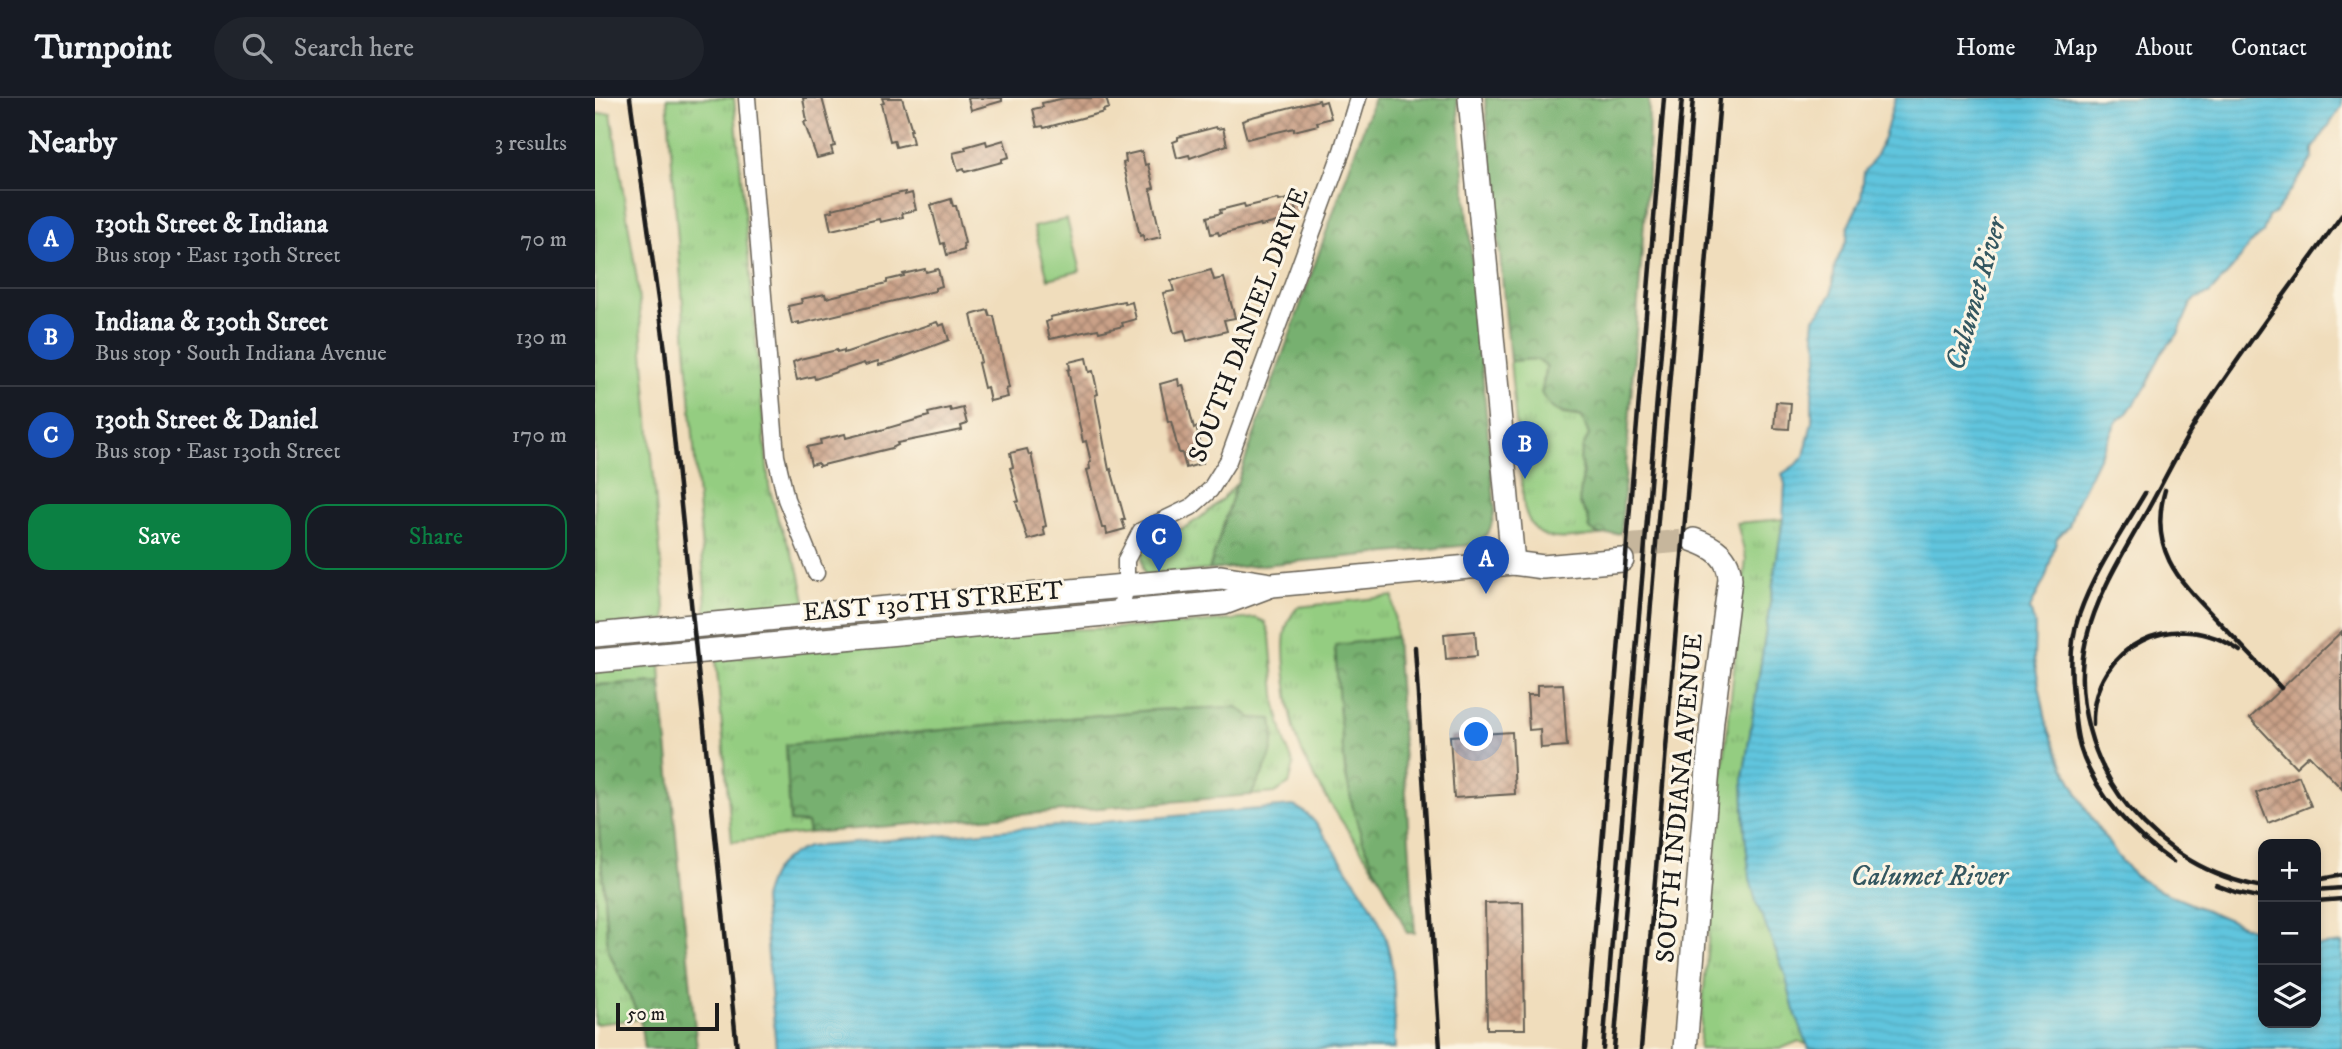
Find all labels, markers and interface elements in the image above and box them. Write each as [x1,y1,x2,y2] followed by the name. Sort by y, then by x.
[214,17,704,80] search box
[35,28,172,69] text: Turnpoint
[238,29,276,67] icon: search
[294,32,414,65] text: Search here
[1956,33,2015,63] text: Home
[2053,33,2098,63] text: Map
[2136,33,2193,63] text: About
[2231,33,2307,63] text: Contact
[28,125,117,162] text: Nearby
[495,129,567,158] text: 3 results
[1181,183,1317,467] street label: SOUTH DANIEL DRIVE
[95,208,328,241] text: 130th Street & Indiana
[1938,212,2015,374] water label: Calumet River
[44,225,58,254] text: A
[520,225,567,254] text: 70 m
[95,241,341,270] text: Bus stop · East 130th Street
[95,306,328,339] text: Indiana & 130th Street
[44,323,58,352] text: B
[515,323,567,352] text: 130 m
[95,339,387,368] text: Bus stop · South Indiana Avenue
[95,404,318,437] text: 130th Street & Daniel
[43,421,59,450] text: C
[512,421,567,450] text: 170 m
[1502,421,1548,479] pin: B
[95,437,341,466] text: Bus stop · East 130th Street
[28,504,291,570] button: Save
[305,504,567,570] button: Share
[1136,514,1182,572] pin: C
[1463,536,1509,594] pin: A
[801,574,1065,630] street label: EAST 130TH STREET
[1649,632,1711,964] street label: SOUTH INDIANA AVENUE
[1459,717,1493,751] your location
[2258,839,2321,1028] map controls
[2258,839,2321,902] button: +
[1851,859,2009,894] water label: Calumet River
[2258,902,2321,965] button: −
[2258,965,2321,1028] button: layers
[616,1000,719,1032] scale bar
[627,1003,665,1026] text: 50 m

